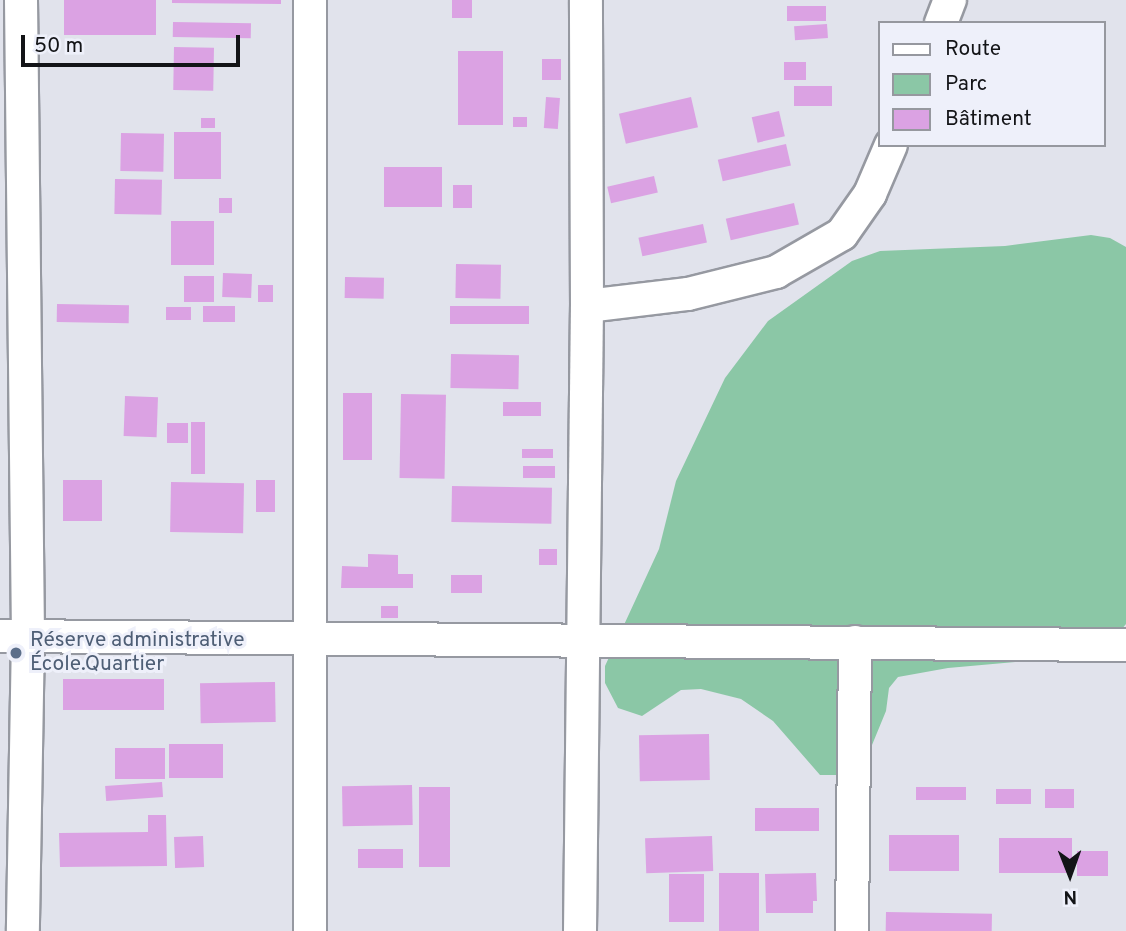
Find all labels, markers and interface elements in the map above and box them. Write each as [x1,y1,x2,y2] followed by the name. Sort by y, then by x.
[24,21,243,65] scale bar
[878,21,1105,147] legend
[34,33,83,60] text: 50 m
[945,36,1001,63] text: Route
[945,71,987,98] text: Parc
[945,106,1032,133] text: Bâtiment
[30,628,245,678] place label: Réserve administrative École.Quartier
[8,645,24,661] marker: Réserve administrative École.Quartier
[1035,840,1105,910] north arrow
[1063,884,1077,908] text: N

